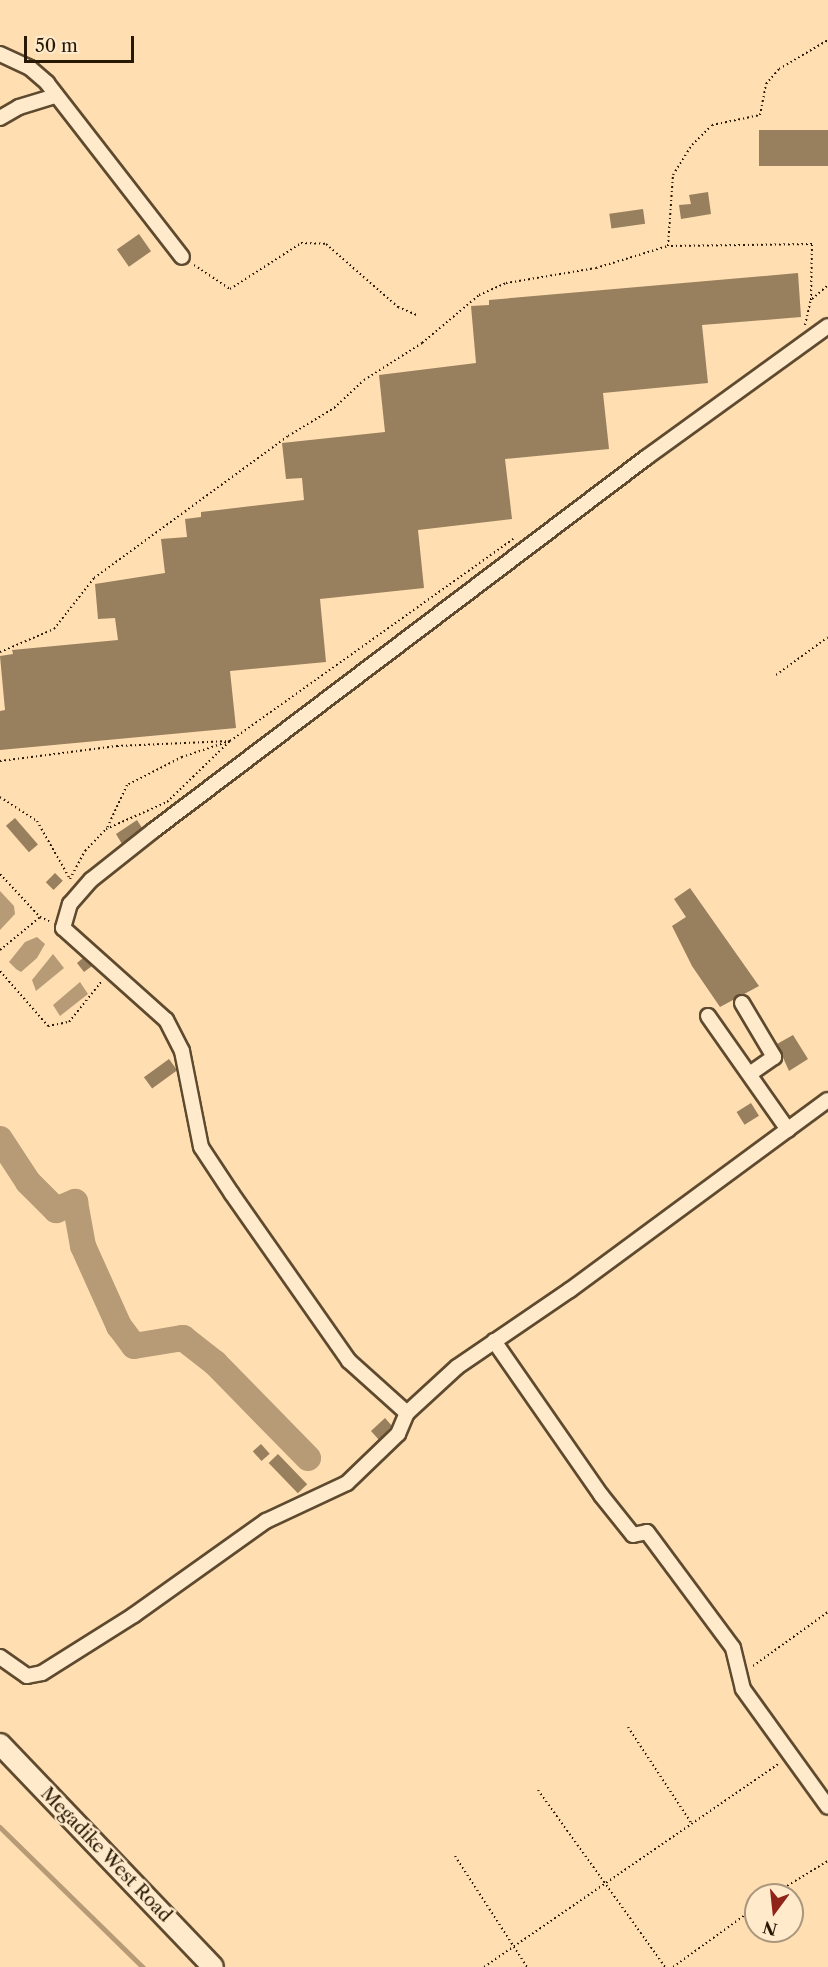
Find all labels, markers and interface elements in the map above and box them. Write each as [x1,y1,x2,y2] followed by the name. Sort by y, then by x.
[27,24,136,62] scale bar
[35,35,78,57] text: 50 m
[36,1783,176,1927] street label: Megadike West Road
[744,1883,804,1943] north arrow
[761,1917,779,1940] text: N

